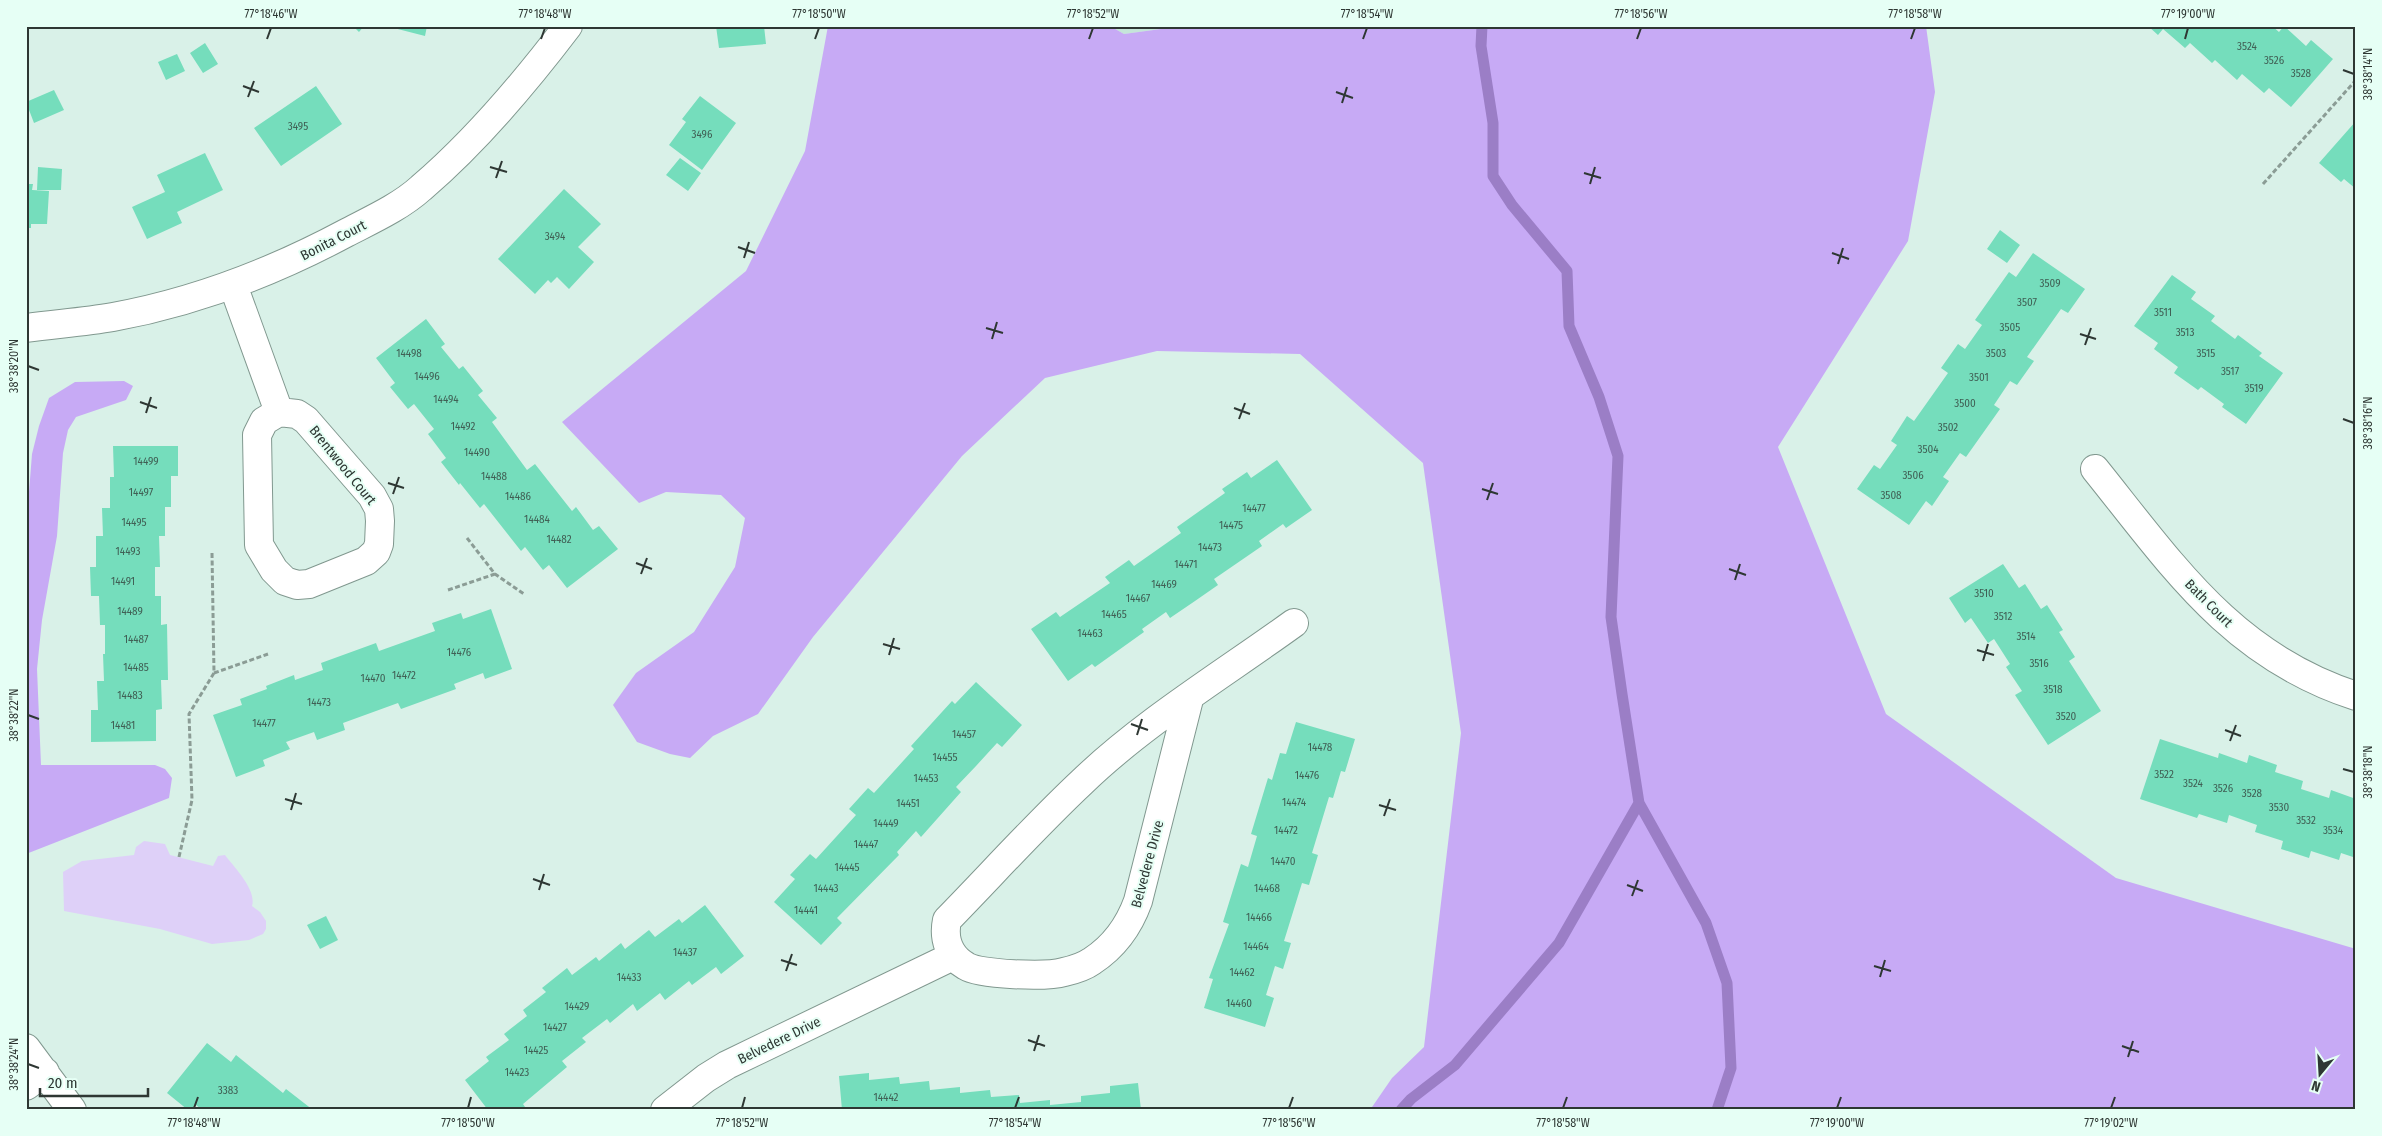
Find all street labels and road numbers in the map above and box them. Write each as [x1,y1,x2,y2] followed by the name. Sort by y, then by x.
[297,216,369,264] street label: Bonita Court
[306,422,380,509] street label: Brentwood Court
[2181,576,2236,631] street label: Bath Court
[1128,818,1167,910] street label: Belvedere Drive
[735,1013,823,1068] street label: Belvedere Drive

